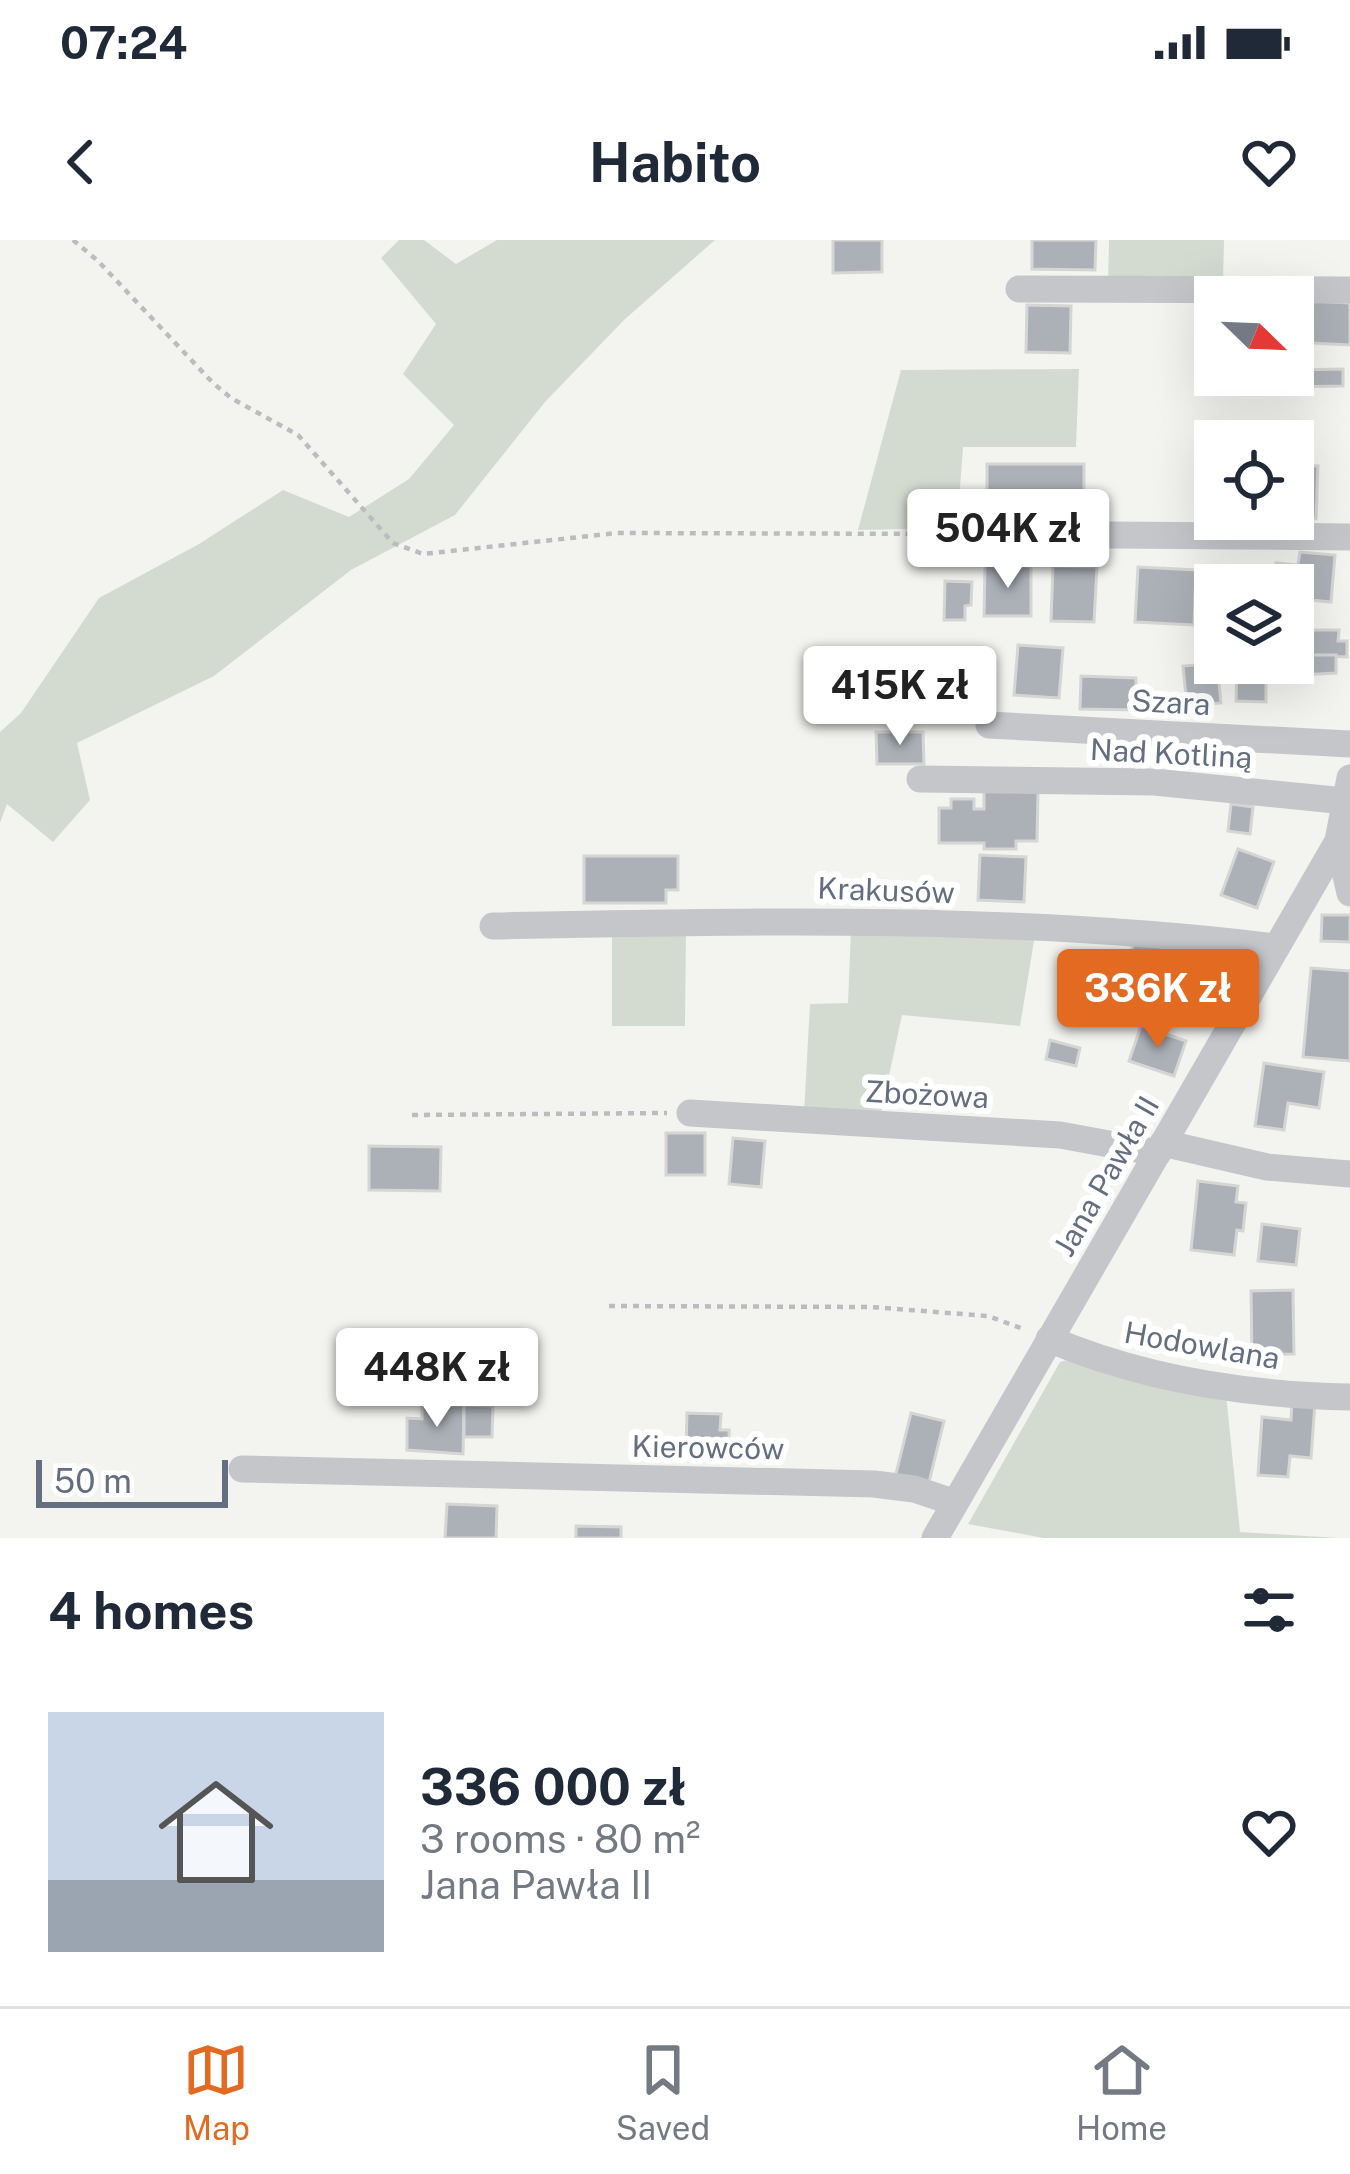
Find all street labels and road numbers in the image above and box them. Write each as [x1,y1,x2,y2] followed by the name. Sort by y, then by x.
[1131,682,1211,722] street label: Szara
[1089,731,1253,775] street label: Nad Kotliną
[817,870,955,910] street label: Krakusów
[864,1073,990,1115] street label: Zbożowa
[1046,1090,1166,1262] street label: Jana Pawła II
[1121,1314,1283,1376] street label: Hodowlana
[631,1428,785,1466] street label: Kierowców

